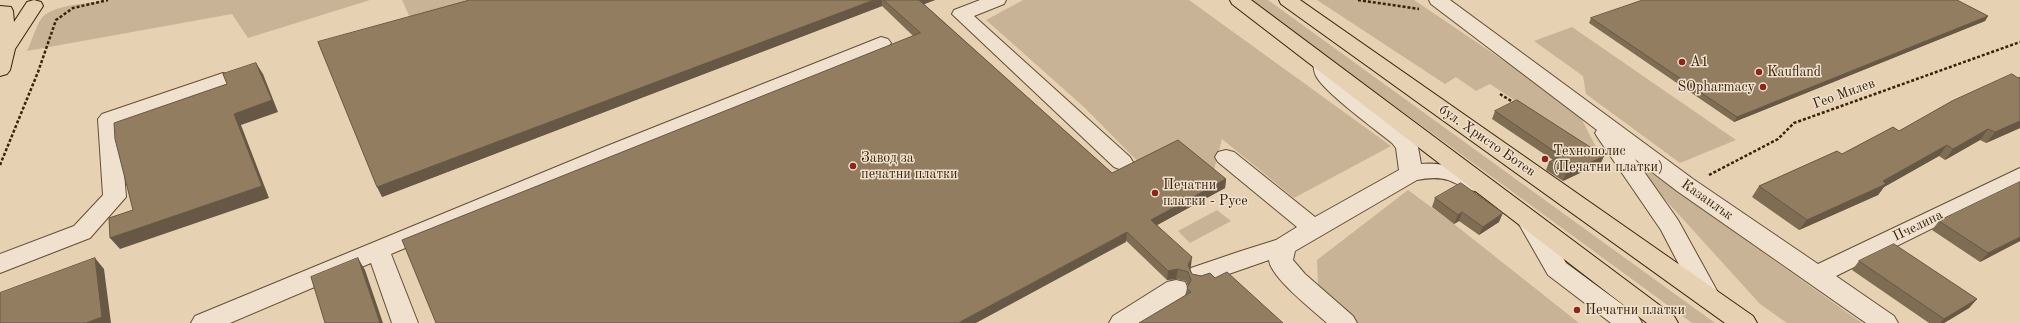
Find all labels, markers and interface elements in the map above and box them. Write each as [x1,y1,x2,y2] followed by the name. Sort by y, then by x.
[1690,54,1709,70] place label: A1
[1677,57,1687,67] marker: A1
[1767,64,1821,80] place label: Kaufland
[1754,67,1764,77] marker: Kaufland
[1811,75,1877,113] street label: Гео Милев
[1677,79,1755,95] place label: SOpharmacy
[1758,82,1768,92] marker: SOpharmacy
[1436,101,1538,181] street label: бул. Христо Ботев
[1553,143,1663,176] place label: Технополис (Печатни платки)
[861,150,958,182] place label: Завод за печатни платки
[1540,154,1550,164] marker: Технополис (Печатни платки)
[848,161,858,171] marker: Завод за печатни платки
[1678,176,1736,224] street label: Казанлък
[1163,177,1248,210] place label: Печатни платки - Русе
[1150,188,1160,198] marker: Печатни платки - Русе
[1890,207,1946,245] street label: Пчелина
[1585,302,1685,318] place label: Печатни платки
[1572,305,1582,315] marker: Печатни платки

